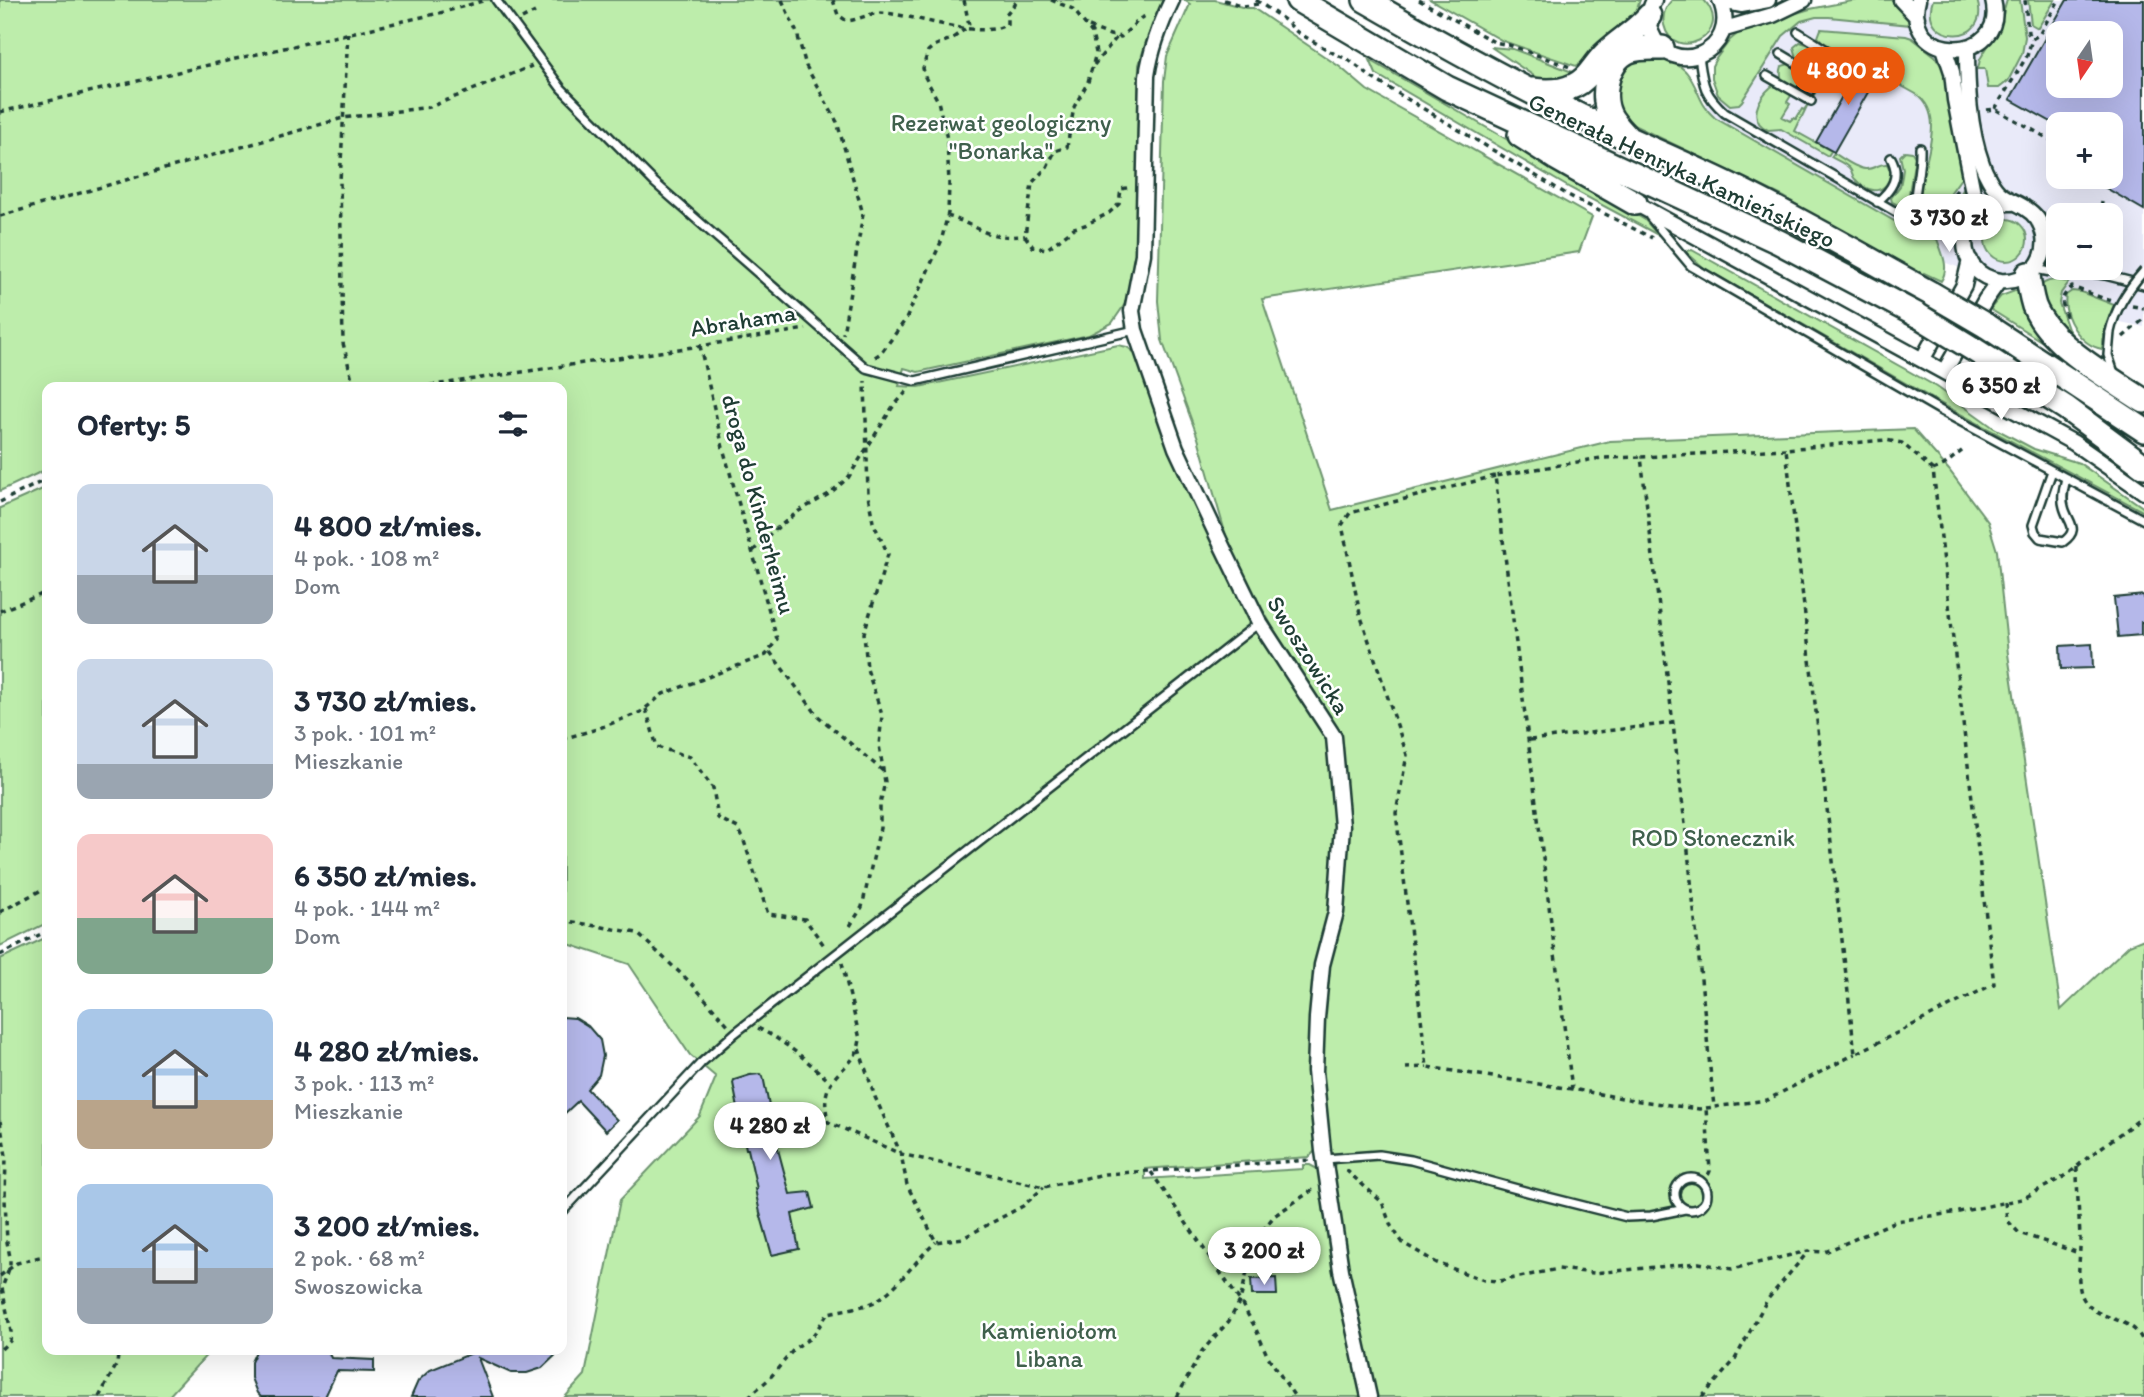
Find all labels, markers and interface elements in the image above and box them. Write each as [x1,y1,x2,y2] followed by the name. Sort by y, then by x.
[2046,21,2123,98] north arrow
[2046,21,2123,280] map controls
[1776,48,1920,107] pin: 4 800 zł
[1807,56,1889,84] text: 4 800 zł
[1524,86,1840,254] street label: Generała Henryka Kamieńskiego
[891,108,1111,165] park label: Rezerwat geologiczny "Bonarka"
[2046,112,2123,189] button: +
[1877,194,2021,254] pin: 3 730 zł
[1910,203,1988,231] text: 3 730 zł
[2046,203,2123,280] button: −
[688,297,798,343] street label: Abrahama
[1929,362,2073,422] pin: 6 350 zł
[1962,371,2040,399] text: 6 350 zł
[716,391,802,617] street label: droga do Kinderheimu
[494,405,532,443] icon: filters
[77,406,190,443] text: Oferty: 5
[294,507,482,544] text: 4 800 zł/mies.
[133,512,217,596] icon: home
[294,544,439,572] text: 4 pok. · 108 m²
[294,572,340,600] text: Dom
[1261,590,1357,720] street label: Swoszowicka
[294,682,477,719] text: 3 730 zł/mies.
[133,687,217,771] icon: home
[294,719,436,747] text: 3 pok. · 101 m²
[294,747,403,775] text: Mieszkanie
[1631,823,1795,852] park label: ROD Słonecznik
[294,857,477,894] text: 6 350 zł/mies.
[133,862,217,946] icon: home
[294,894,440,922] text: 4 pok. · 144 m²
[294,922,340,950] text: Dom
[294,1032,479,1069] text: 4 280 zł/mies.
[133,1037,217,1121] icon: home
[294,1069,434,1097] text: 3 pok. · 113 m²
[294,1097,403,1125] text: Mieszkanie
[698,1102,842,1162] pin: 4 280 zł
[730,1111,810,1139] text: 4 280 zł
[294,1207,480,1244] text: 3 200 zł/mies.
[133,1212,217,1296] icon: home
[1192,1228,1336,1287] pin: 3 200 zł
[1224,1236,1304,1264] text: 3 200 zł
[294,1244,425,1272] text: 2 pok. · 68 m²
[294,1272,423,1300] text: Swoszowicka
[981,1316,1117,1373] park label: Kamieniołom Libana

